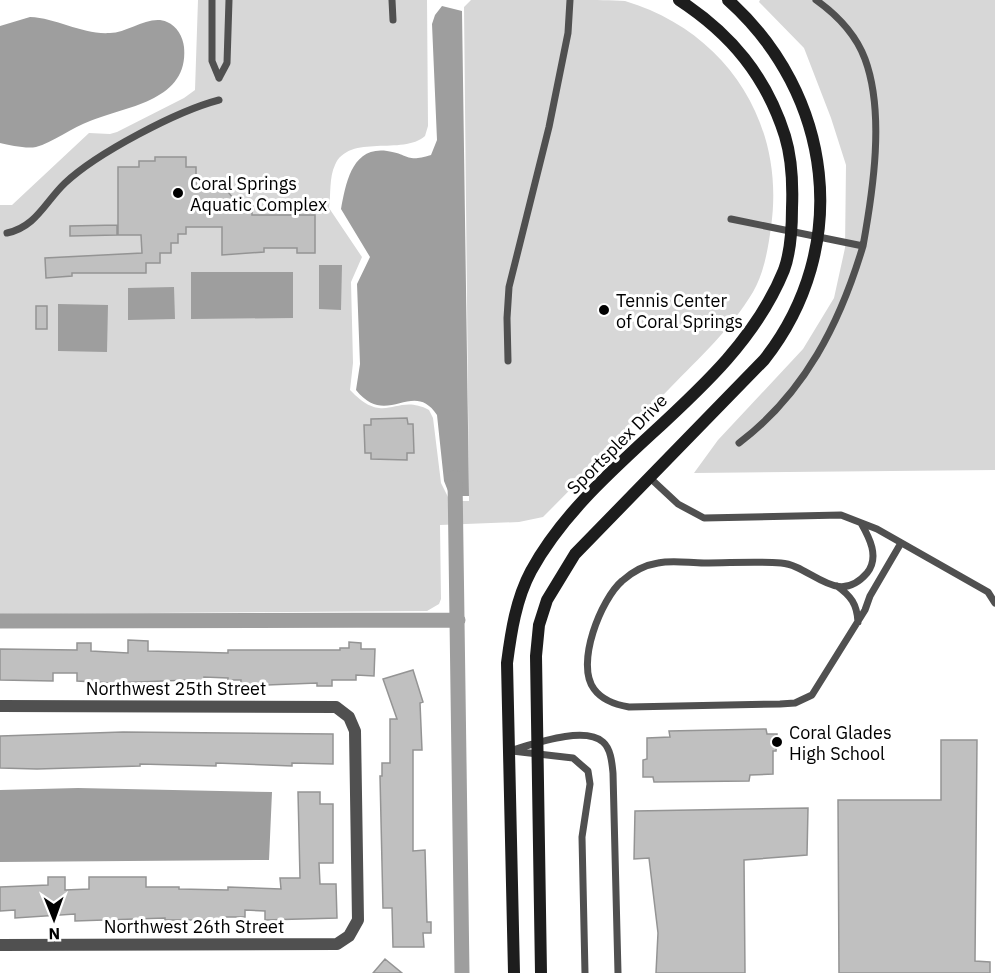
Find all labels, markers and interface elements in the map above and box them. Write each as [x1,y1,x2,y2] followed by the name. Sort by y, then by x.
[190,172,327,216] place label: Coral Springs Aquatic Complex
[171,186,185,200] marker: Coral Springs Aquatic Complex
[616,289,743,333] place label: Tennis Center of Coral Springs
[597,303,611,317] marker: Tennis Center of Coral Springs
[562,389,672,499] street label: Sportsplex Drive
[86,677,266,700] street label: Northwest 25th Street
[789,721,892,765] place label: Coral Glades High School
[770,735,784,749] marker: Coral Glades High School
[24,889,84,949] north arrow
[104,915,284,938] street label: Northwest 26th Street
[48,924,60,944] text: N

